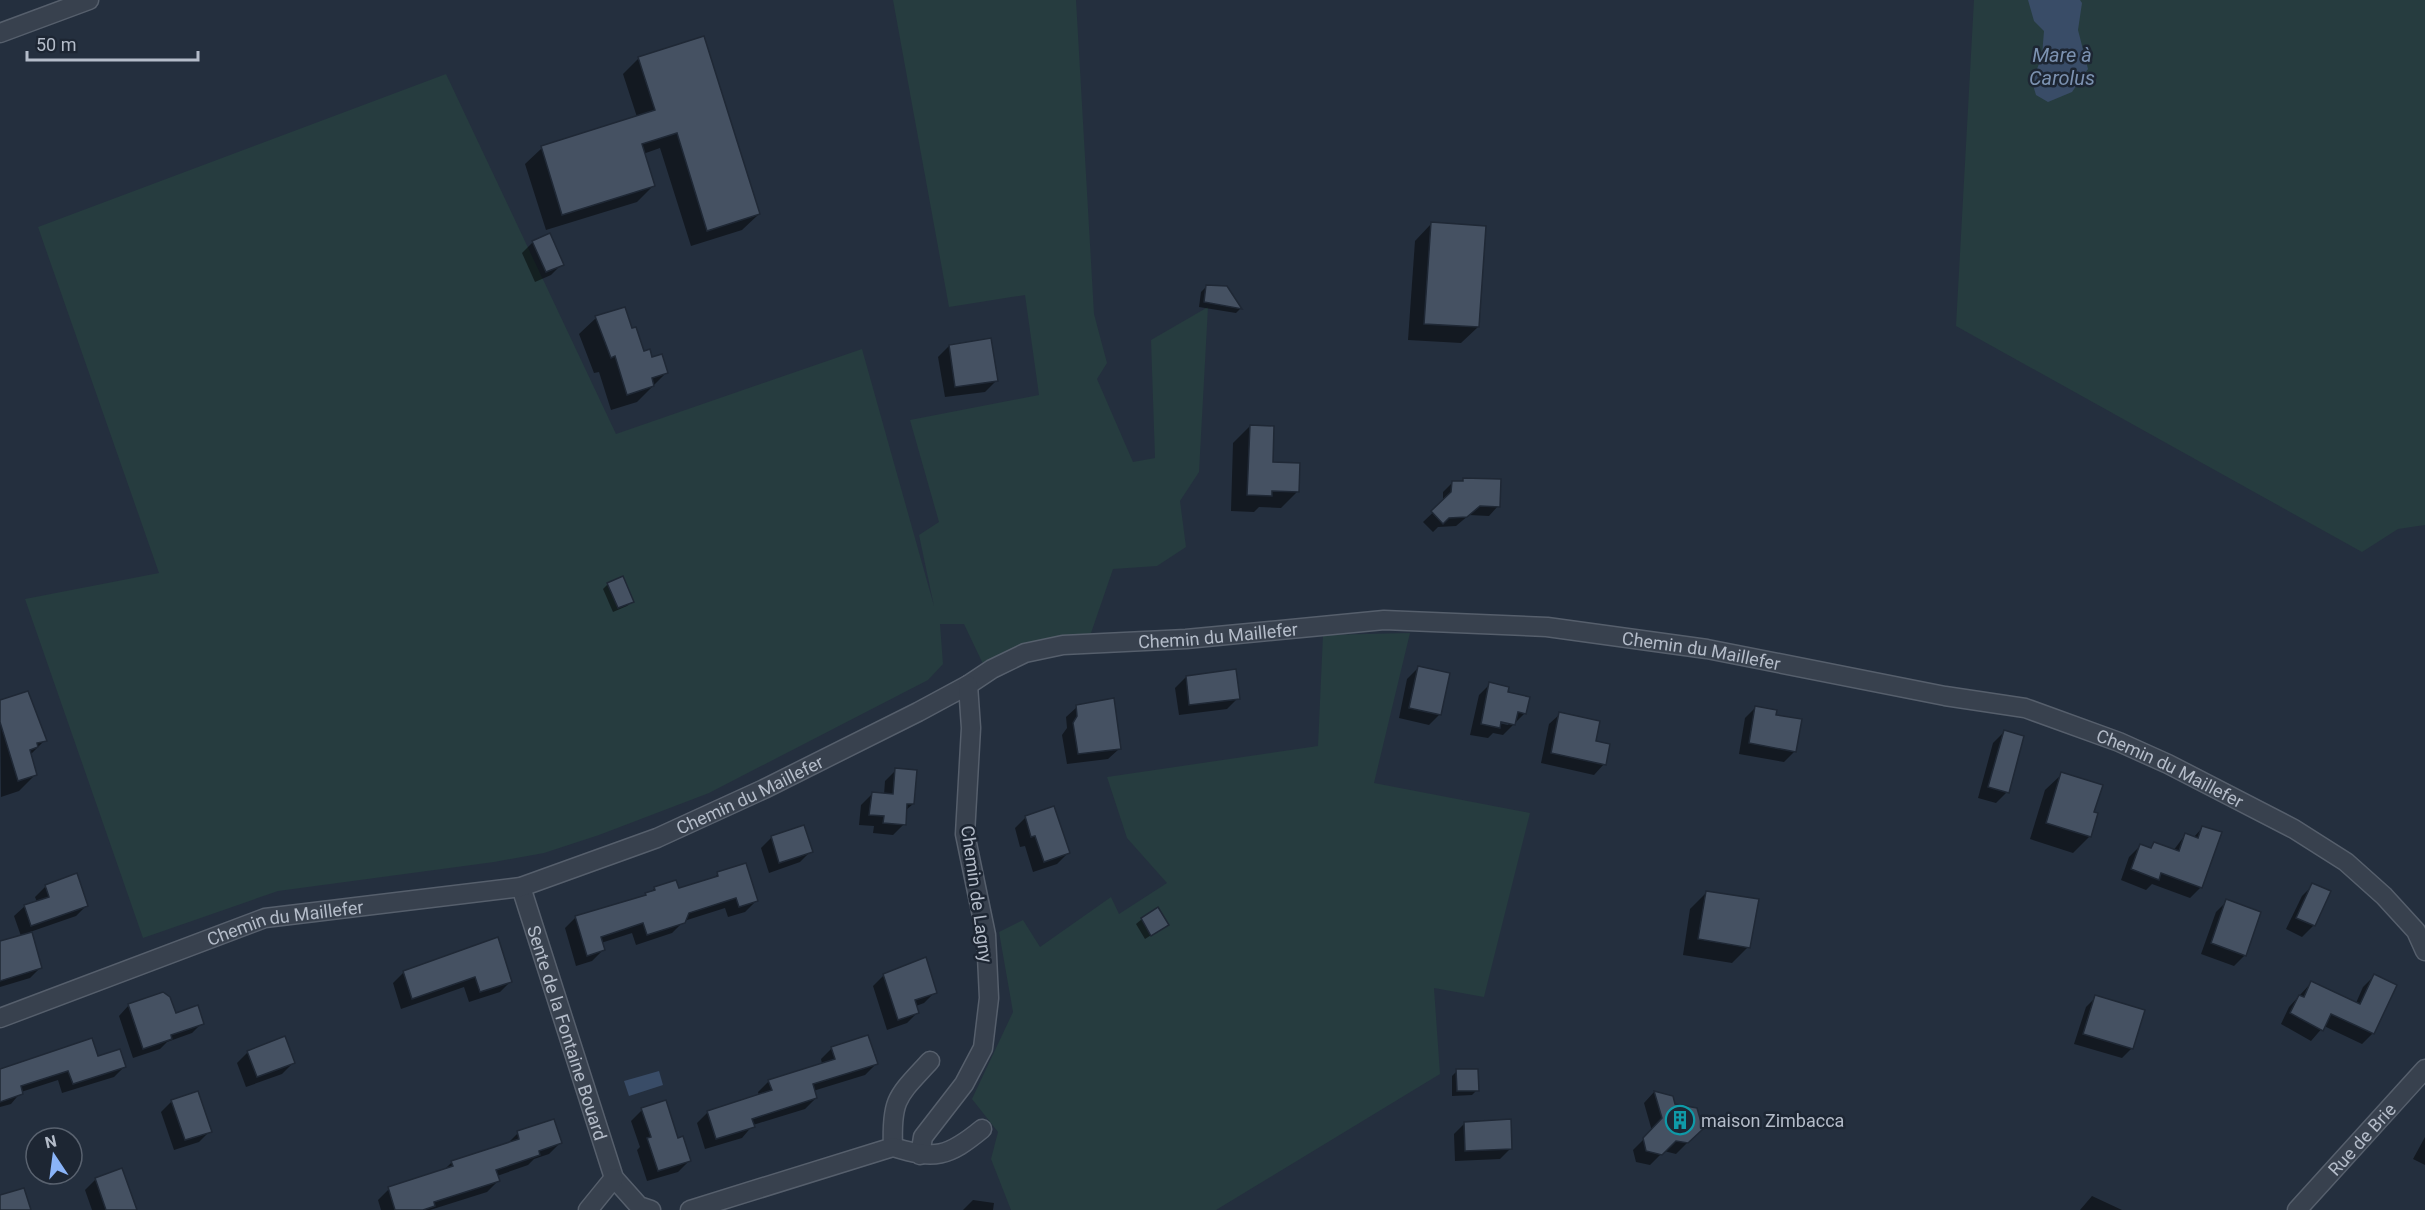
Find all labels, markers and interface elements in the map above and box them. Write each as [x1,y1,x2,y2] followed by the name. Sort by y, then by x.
[27,24,198,62] scale bar
[36,34,76,55] text: 50 m
[2029,43,2095,90] water label: Mare à Carolus
[1138,618,1299,652] street label: Chemin du Maillefer
[1621,627,1782,674] street label: Chemin du Maillefer
[2094,724,2247,812] street label: Chemin du Maillefer
[673,751,827,838] street label: Chemin du Maillefer
[957,824,997,964] street label: Chemin de Lagny
[204,896,364,949] street label: Chemin du Maillefer
[523,923,612,1143] street label: Sente de la Fontaine Bouard
[2323,1098,2400,1179] street label: Rue de Brie
[1664,1104,1696,1136] building icon: maison Zimbacca
[1701,1110,1844,1131] place label: maison Zimbacca
[24,1126,84,1186] north arrow
[43,1131,58,1152] text: N

